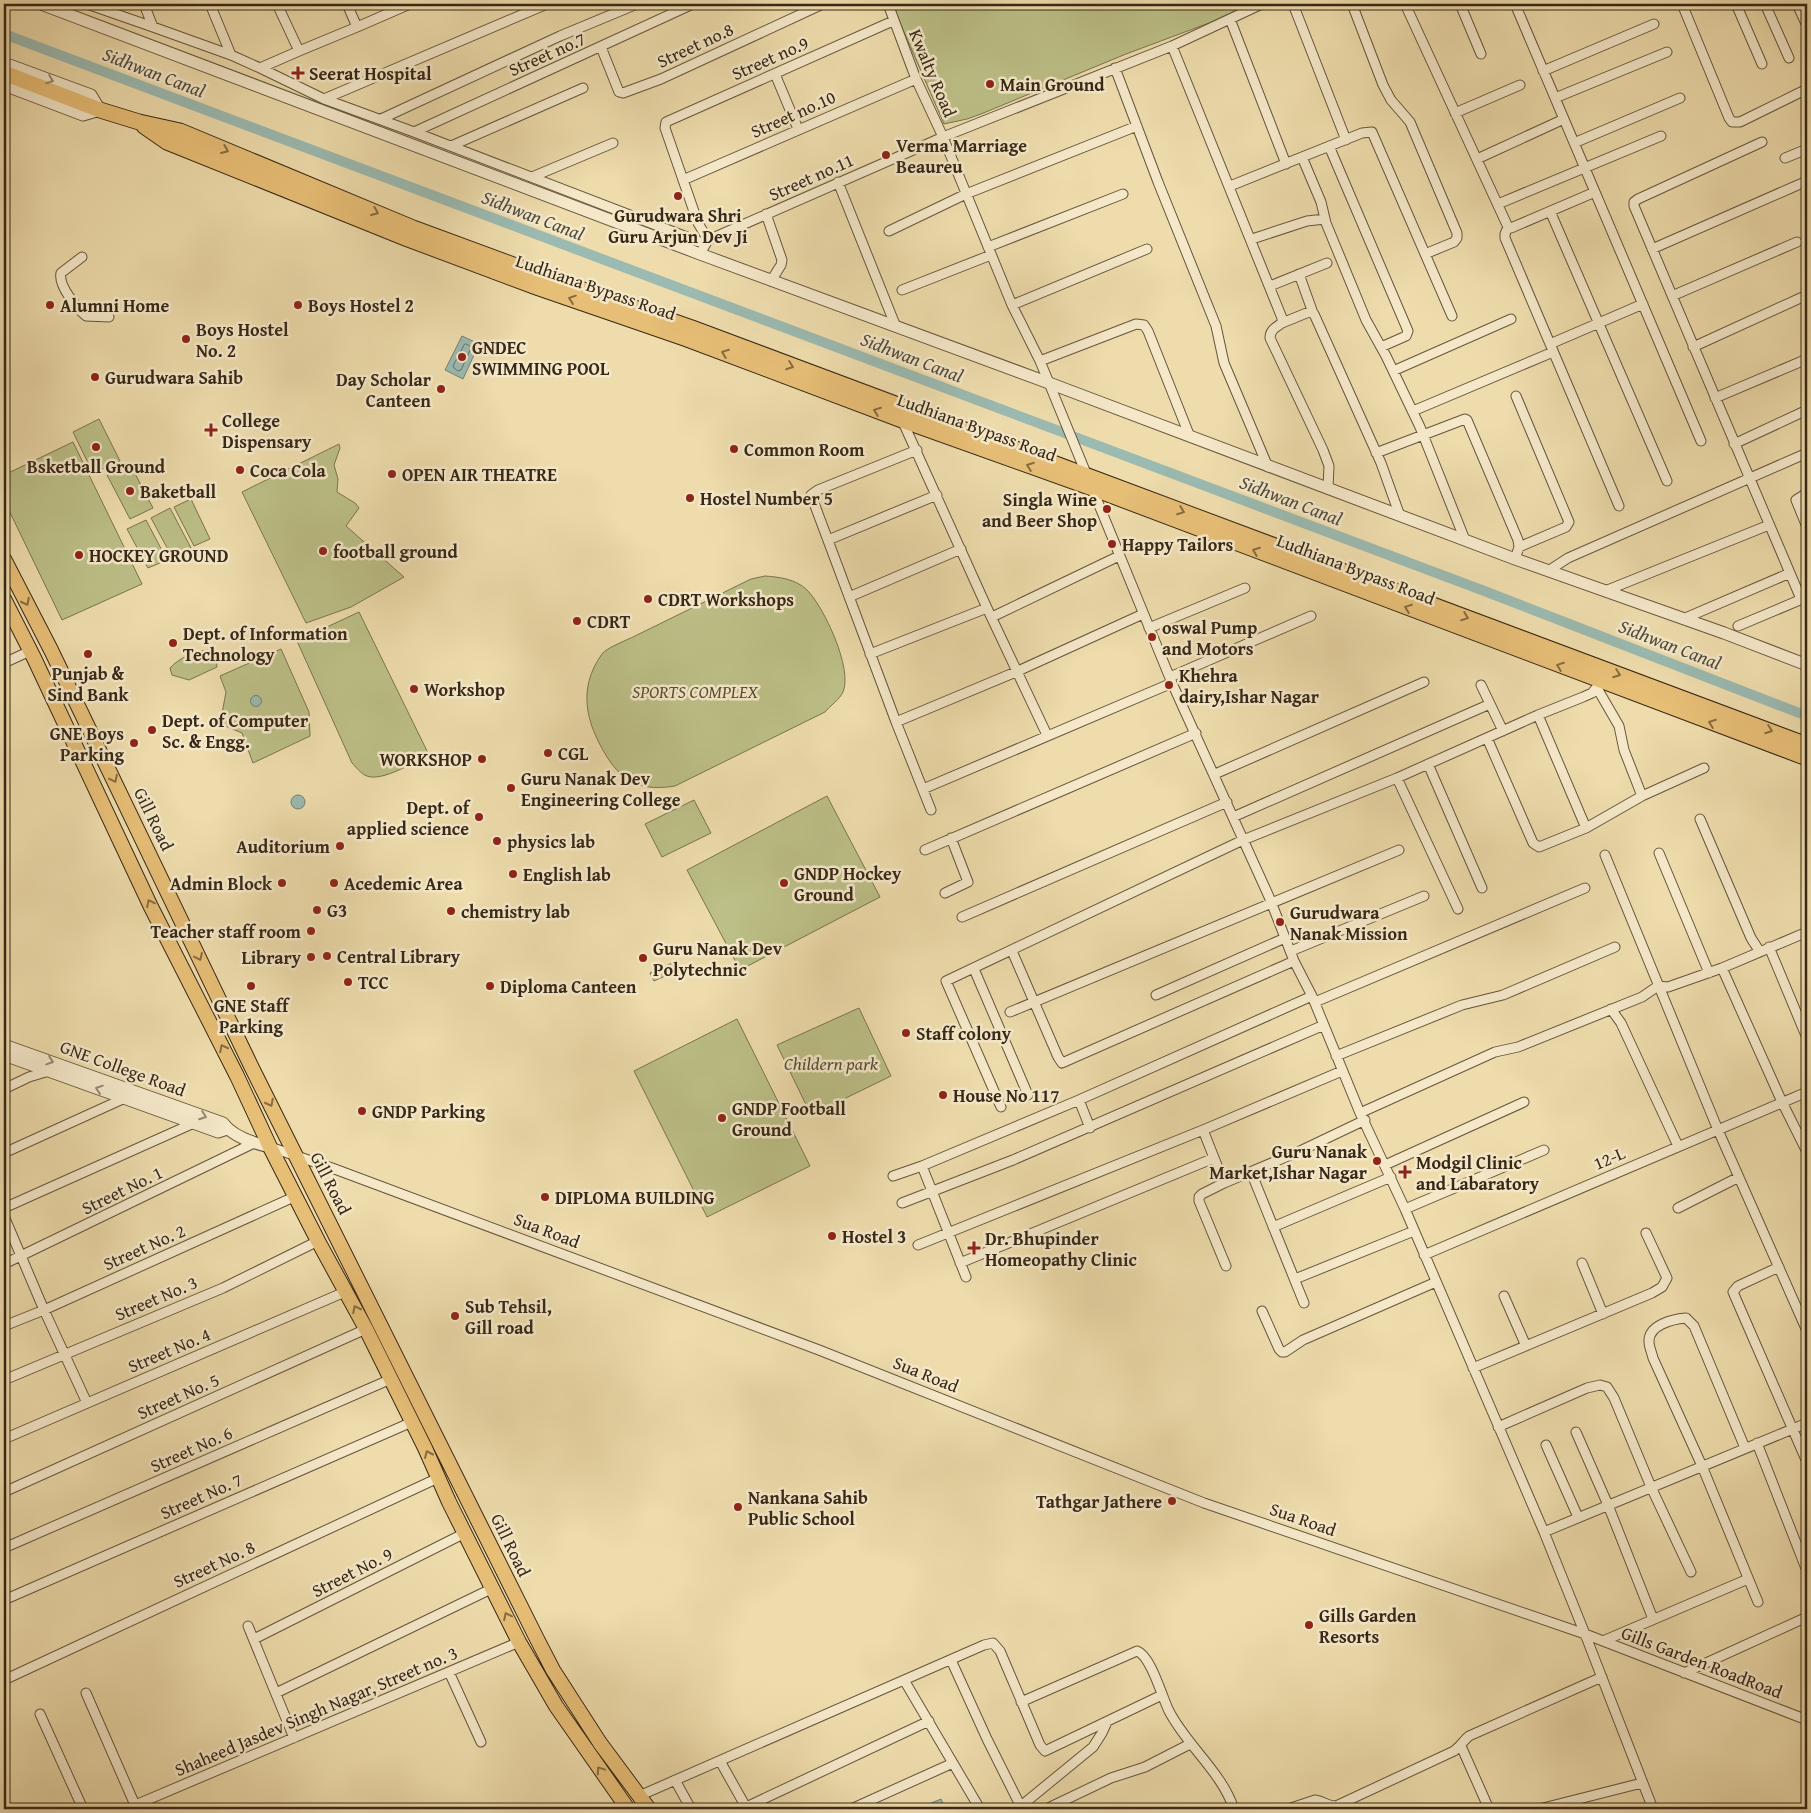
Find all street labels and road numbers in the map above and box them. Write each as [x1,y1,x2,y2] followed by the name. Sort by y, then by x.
[652,15,738,75] street label: Street no.8
[504,25,590,83] street label: Street no.7
[902,25,964,122] street label: Kwalty Road
[727,29,813,87] street label: Street no.9
[746,83,840,145] street label: Street no.10
[764,146,858,208] street label: Street no.11
[512,247,680,327] street label: Ludhiana Bypass Road
[894,386,1061,468] street label: Ludhiana Bypass Road
[1273,526,1439,612] street label: Ludhiana Bypass Road
[127,783,181,856] street label: Gill Road
[56,1033,190,1103] street label: GNE College Road
[1589,1139,1629,1177] street label: 12-L
[304,1147,359,1219] street label: Gill Road
[77,1159,167,1221] street label: Street No. 1
[510,1205,584,1255] street label: Sua Road
[99,1217,189,1277] street label: Street No. 2
[110,1268,202,1328] street label: Street No. 3
[123,1320,215,1380] street label: Street No. 4
[889,1349,963,1400] street label: Sua Road
[133,1366,223,1426] street label: Street No. 5
[146,1419,236,1479] street label: Street No. 6
[156,1466,246,1526] street label: Street No. 7
[1266,1495,1340,1543] street label: Sua Road
[484,1509,538,1582] street label: Gill Road
[169,1533,259,1595] street label: Street No. 8
[307,1540,397,1604] street label: Street No. 9
[1617,1619,1787,1705] street label: Gills Garden RoadRoad
[170,1639,462,1783] street label: Shaheed Jasdev Singh Nagar, Street no. 3

